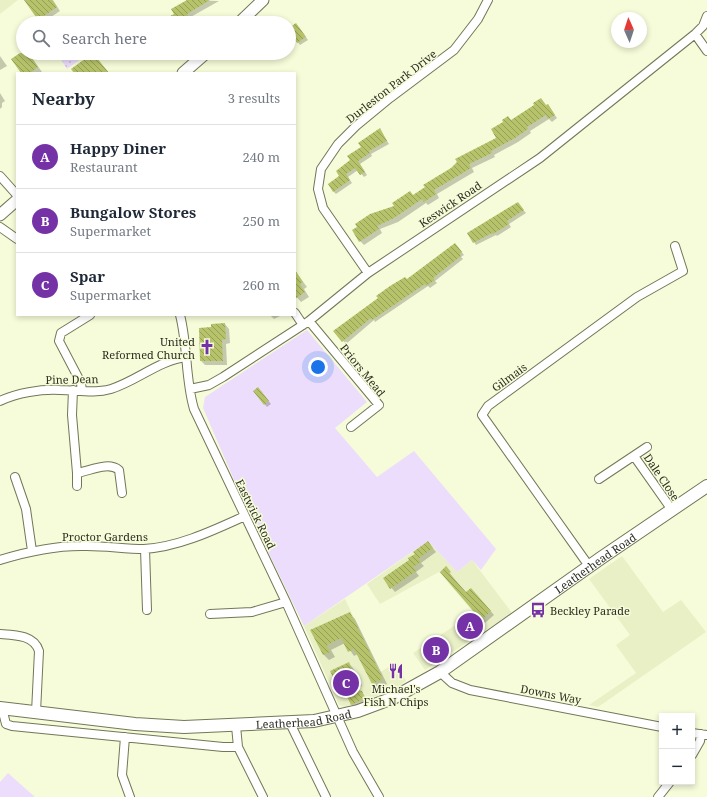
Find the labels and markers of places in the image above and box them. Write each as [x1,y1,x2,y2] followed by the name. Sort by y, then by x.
[102,334,195,362] place label: United Reformed Church
[198,338,216,356] church icon: United Reformed Church
[529,601,547,619] bus stop icon: Beckley Parade
[550,603,630,618] place label: Beckley Parade
[457,611,483,641] pin: A
[423,635,449,665] pin: B
[387,662,405,680] restaurant icon: Michael's Fish N Chips
[333,668,359,698] pin: C
[363,681,429,709] place label: Michael's Fish N Chips

